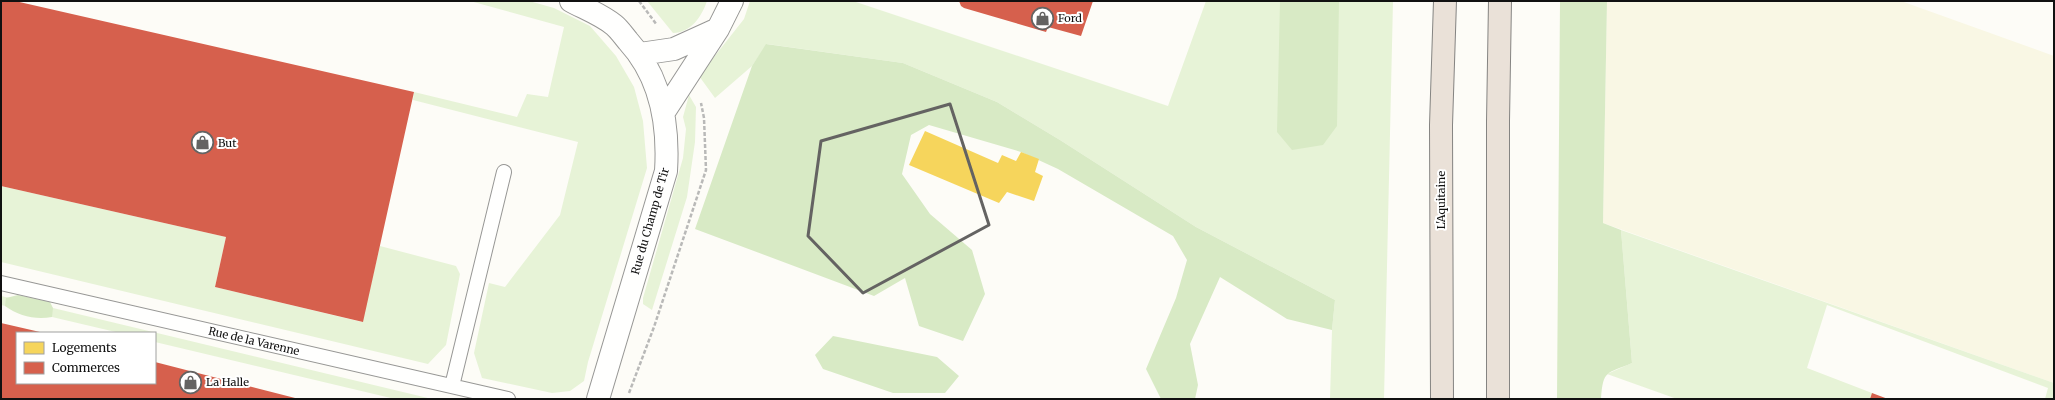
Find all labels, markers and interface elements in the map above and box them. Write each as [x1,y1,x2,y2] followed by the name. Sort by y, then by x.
[1029,5,1055,31] shop icon: Ford
[1058,11,1082,25] place label: Ford
[189,130,215,156] shop icon: But
[218,136,237,150] place label: But
[628,166,672,276] street label: Rue du Champ de Tir
[1434,171,1448,229] street label: L'Aquitaine
[207,324,301,358] street label: Rue de la Varenne
[16,332,156,384] legend
[52,340,117,355] text: Logements
[52,360,120,375] text: Commerces
[178,369,204,395] shop icon: La Halle
[206,375,249,389] place label: La Halle

